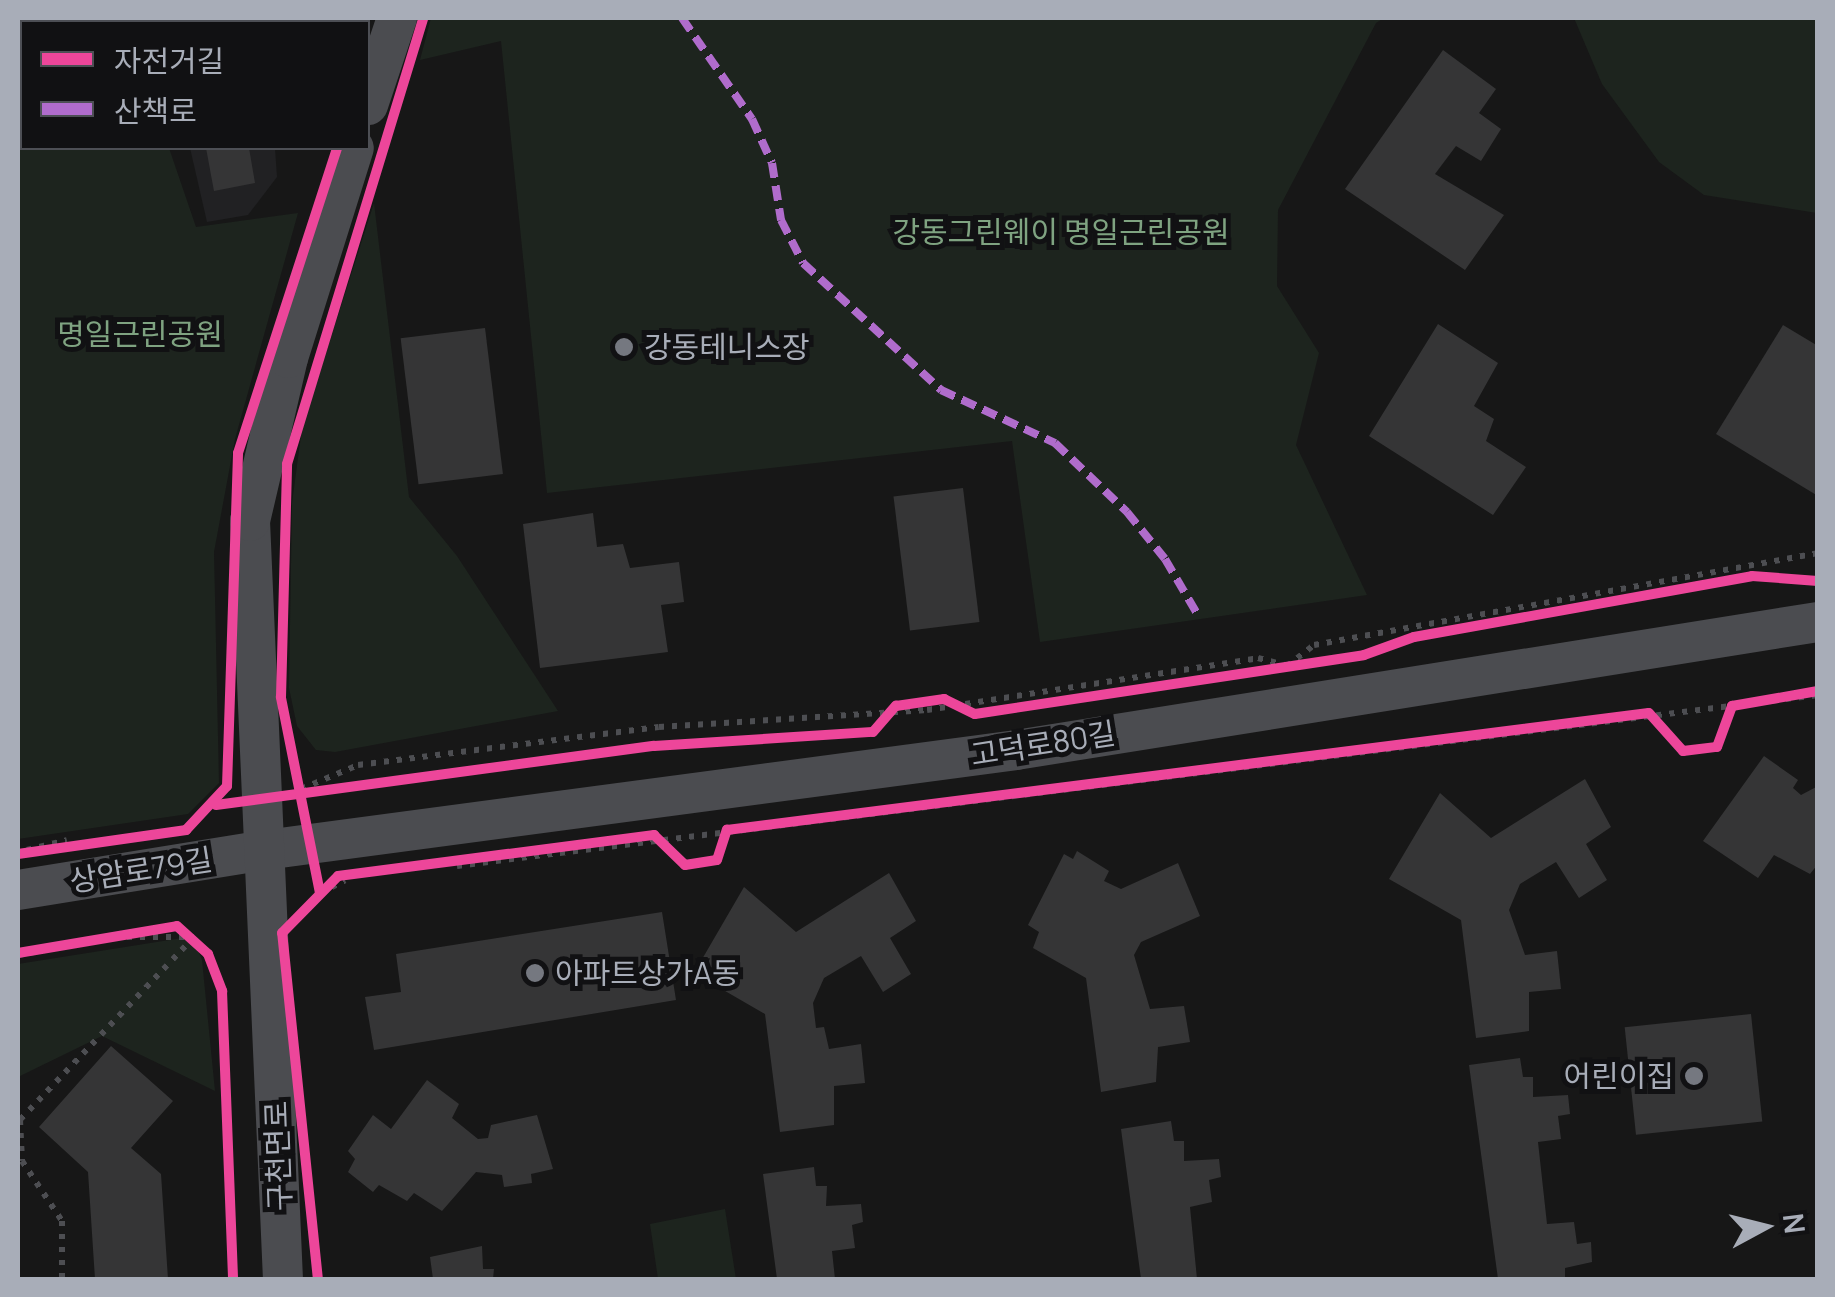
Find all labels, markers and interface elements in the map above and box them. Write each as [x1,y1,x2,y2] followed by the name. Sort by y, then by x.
[20,20,370,150] legend
[114,40,224,81] text: 자전거길
[114,90,197,131] text: 산책로
[892,214,1230,250] park label: 강동그린웨이 명일근린공원
[57,316,223,352] park label: 명일근린공원
[644,329,810,365] place label: 강동테니스장
[613,336,635,358] marker: 강동테니스장
[968,715,1118,773] street label: 고덕로80길
[67,841,215,899] street label: 상암로79길
[555,955,740,991] place label: 아파트상가A동
[524,962,546,984] marker: 아파트상가A동
[1564,1058,1674,1094] place label: 어린이집
[1683,1065,1705,1087] marker: 어린이집
[258,1100,298,1212] street label: 구천면로
[1715,1177,1815,1277] north arrow
[1775,1211,1815,1236] text: N

